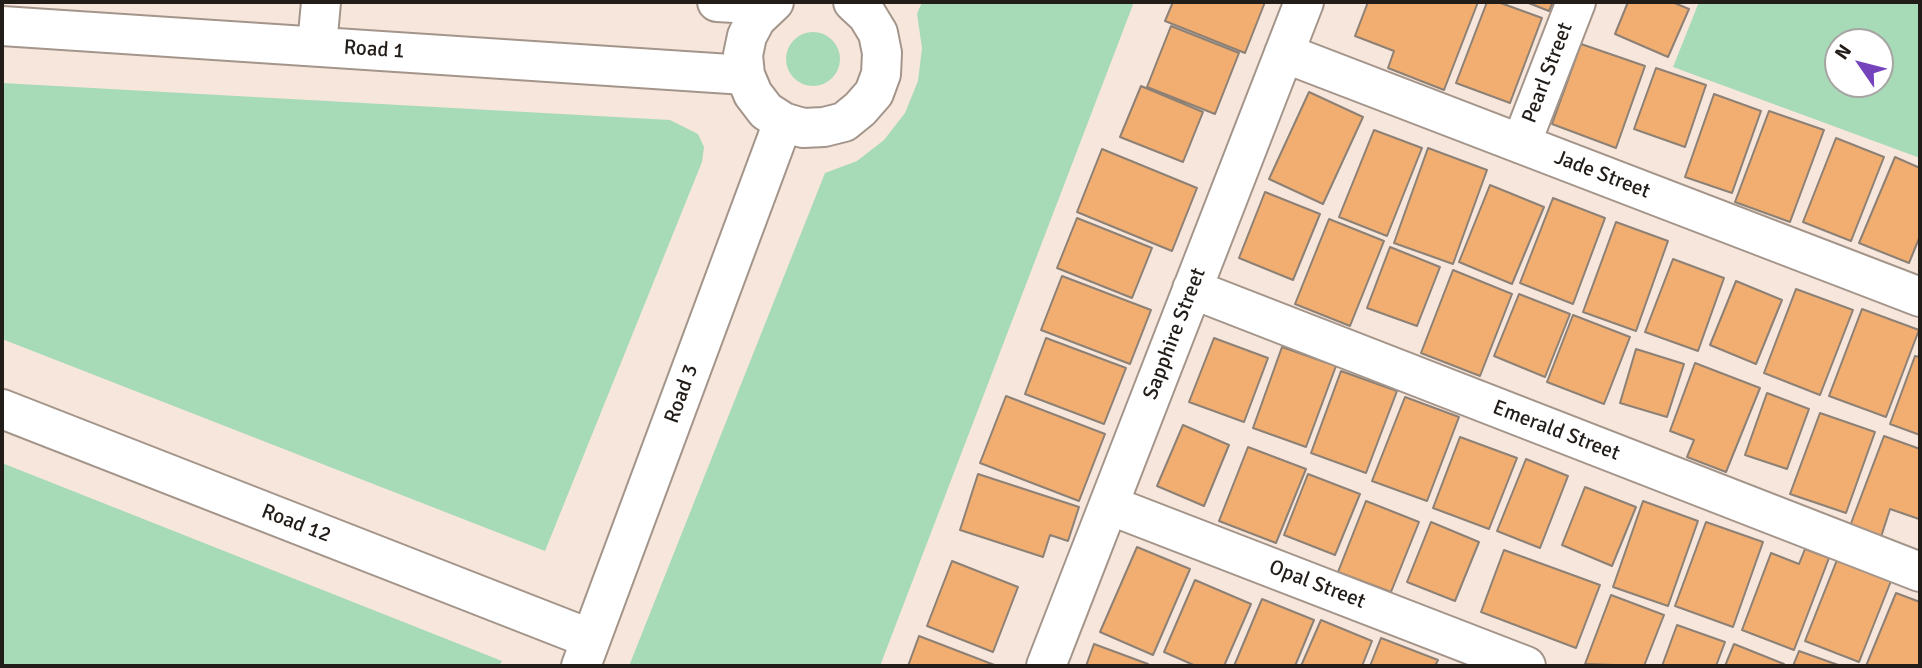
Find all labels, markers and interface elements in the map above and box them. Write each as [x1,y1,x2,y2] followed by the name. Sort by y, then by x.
[1517,19,1579,127] street label: Pearl Street
[1824,28,1894,98] north arrow
[343,35,405,65] street label: Road 1
[1830,40,1857,64] text: N
[1551,145,1653,205] street label: Jade Street
[1138,265,1212,403] street label: Sapphire Street
[660,361,704,427] street label: Road 3
[1489,395,1623,467] street label: Emerald Street
[258,499,334,549] street label: Road 12
[1265,555,1369,615] street label: Opal Street

